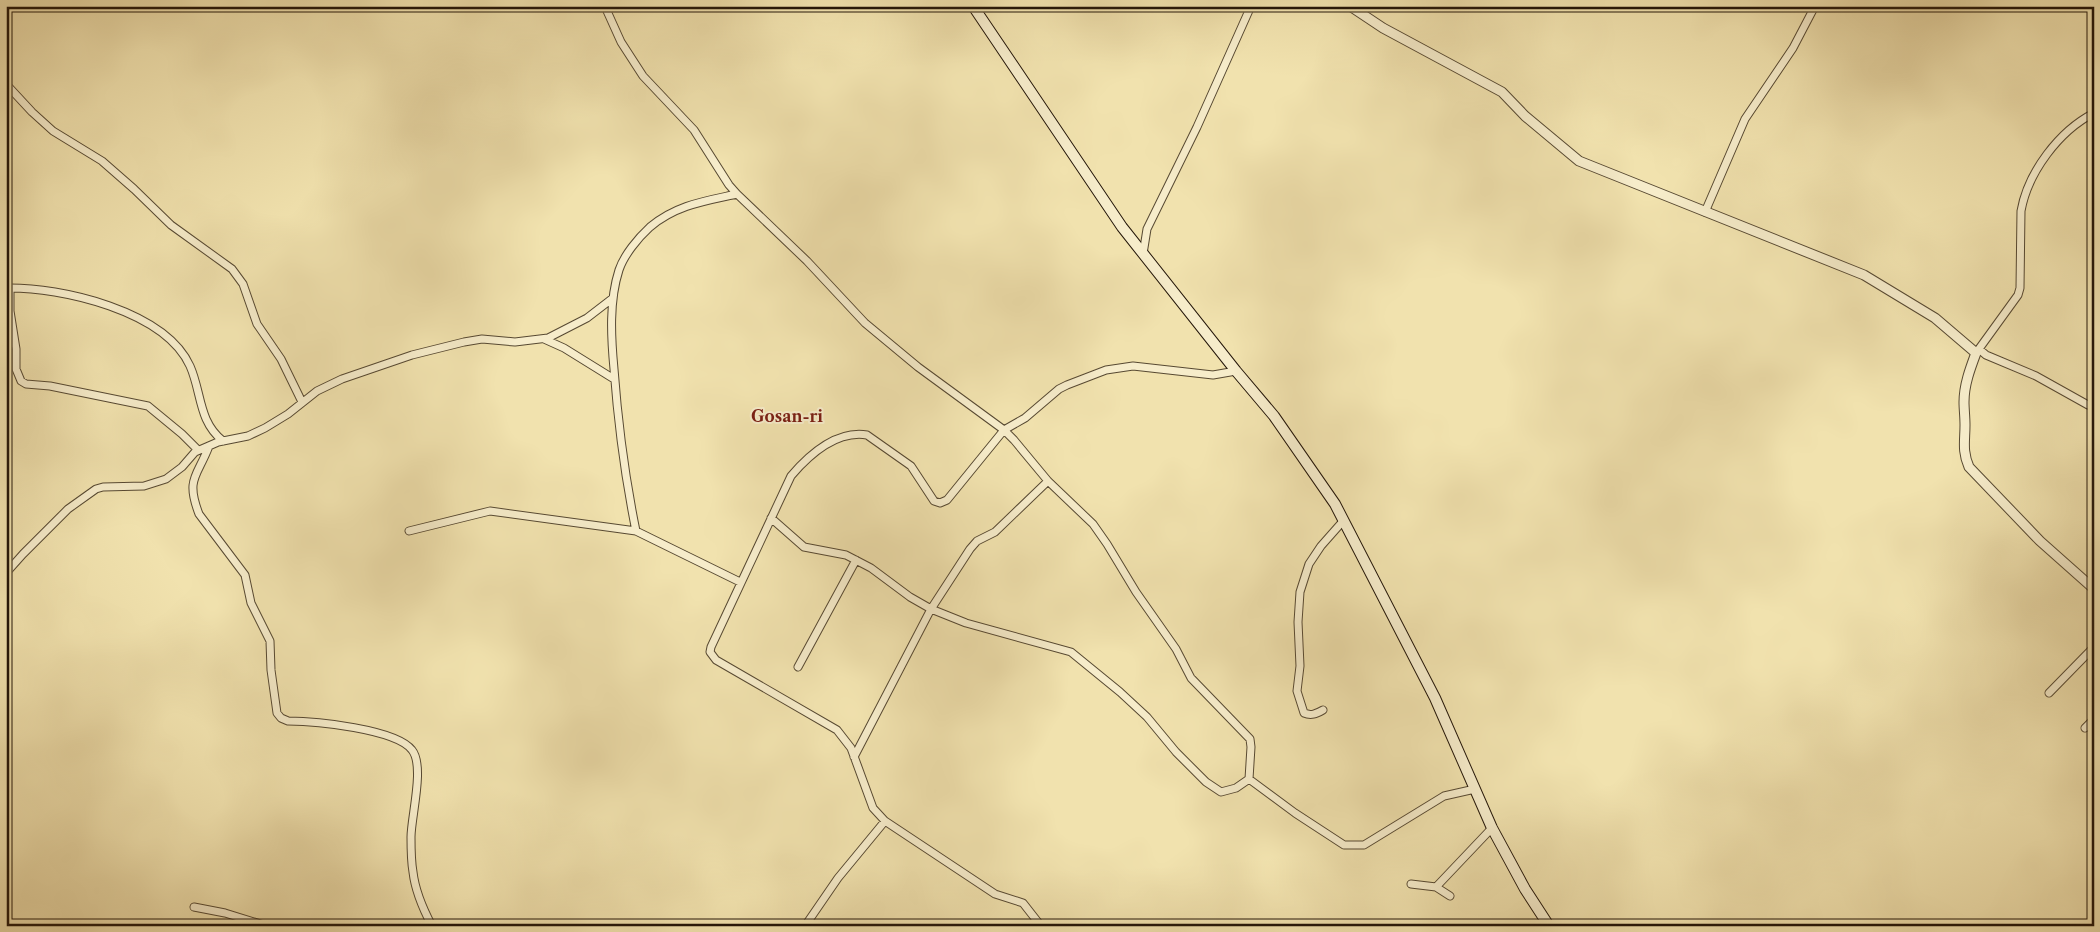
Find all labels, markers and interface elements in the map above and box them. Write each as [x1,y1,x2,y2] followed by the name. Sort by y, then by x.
[751,406,823,426] district label: Gosan-ri

